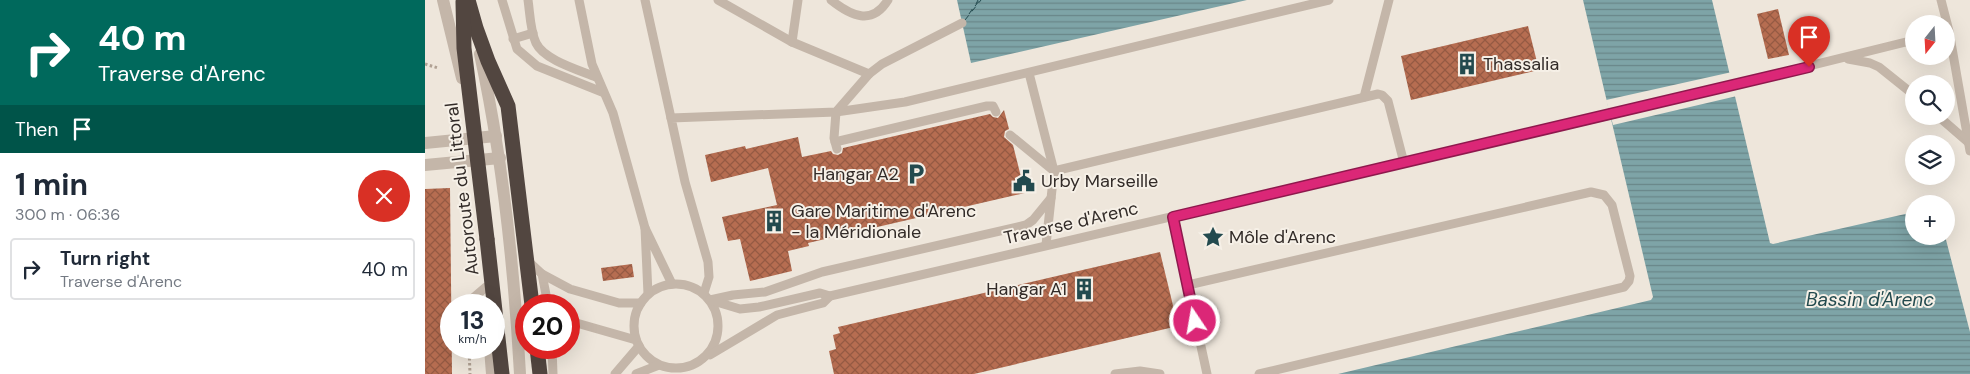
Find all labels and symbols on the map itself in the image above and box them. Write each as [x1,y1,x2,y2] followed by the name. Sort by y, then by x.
[1905,15,1955,65] north arrow
[1788,16,1830,67] pin
[1454,51,1480,77] building icon: Thassalia
[1483,52,1559,76] place label: Thassalia
[439,101,485,277] street label: Autoroute du Littoral
[903,161,929,187] parking icon: Hangar A2
[813,162,899,186] place label: Hangar A2
[1011,168,1037,194] public building icon: Urby Marseille
[1041,169,1158,193] place label: Urby Marseille
[1001,196,1141,250] street label: Traverse d'Arenc
[791,199,976,244] place label: Gare Maritime d'Arenc - la Méridionale
[761,208,787,234] building icon: Gare Maritime d'Arenc - la Méridionale
[1200,224,1226,250] place icon: Môle d'Arenc
[1229,225,1336,249] place label: Môle d'Arenc
[1071,276,1097,302] building icon: Hangar A1
[986,277,1067,301] place label: Hangar A1
[1806,287,1934,312] water label: Bassin d'Arenc
[515,294,580,359] speed limit sign: 20
[1168,294,1220,346] position arrow

